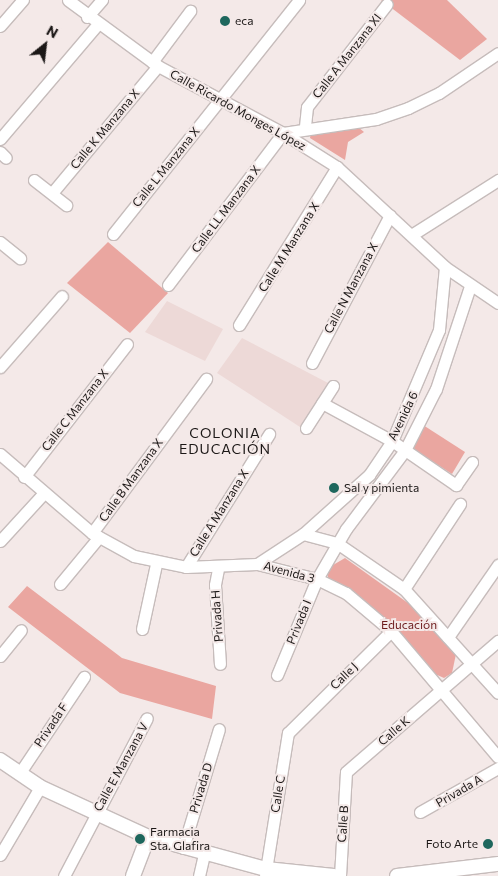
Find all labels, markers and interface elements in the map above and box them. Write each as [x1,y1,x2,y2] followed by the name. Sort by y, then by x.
[309,11,385,101] street label: Calle A Manzana XI
[235,14,254,28] place label: eca
[219,15,231,27] marker: eca
[20,20,70,70] north arrow
[44,21,61,41] text: N
[168,67,308,153] street label: Calle Ricardo Monges López
[67,86,143,172] street label: Calle K Manzana X
[129,124,203,210] street label: Calle L Manzana X
[188,162,264,256] street label: Calle LL Manzana X
[256,199,322,295] street label: Calle M Manzana X
[321,240,381,336] street label: Calle N Manzana X
[39,366,111,454] street label: Calle C Manzana X
[385,389,421,443] street label: Avenida 6
[178,425,272,458] district label: COLONIA EDUCACIÓN
[96,435,166,525] street label: Calle B Manzana X
[186,467,252,559] street label: Calle A Manzana X
[344,481,419,495] place label: Sal y pimienta
[328,482,340,494] marker: Sal y pimienta
[262,558,316,586] street label: Avenida 3
[208,589,226,643] street label: Privada H
[284,598,314,646] street label: Privada I
[381,618,437,632] park label: Educación
[327,659,361,693] street label: Calle J
[31,700,71,750] street label: Privada F
[375,713,413,749] street label: Calle K
[91,720,151,814] street label: Calle E Manzana V
[187,761,215,815] street label: Privada D
[433,772,485,810] street label: Privada A
[268,774,288,814] street label: Calle C
[335,805,351,843] street label: Calle B
[150,825,210,853] place label: Farmacia Sta. Glafira
[134,833,146,845] marker: Farmacia Sta. Glafira
[426,837,478,851] place label: Foto Arte
[482,838,494,850] marker: Foto Arte

